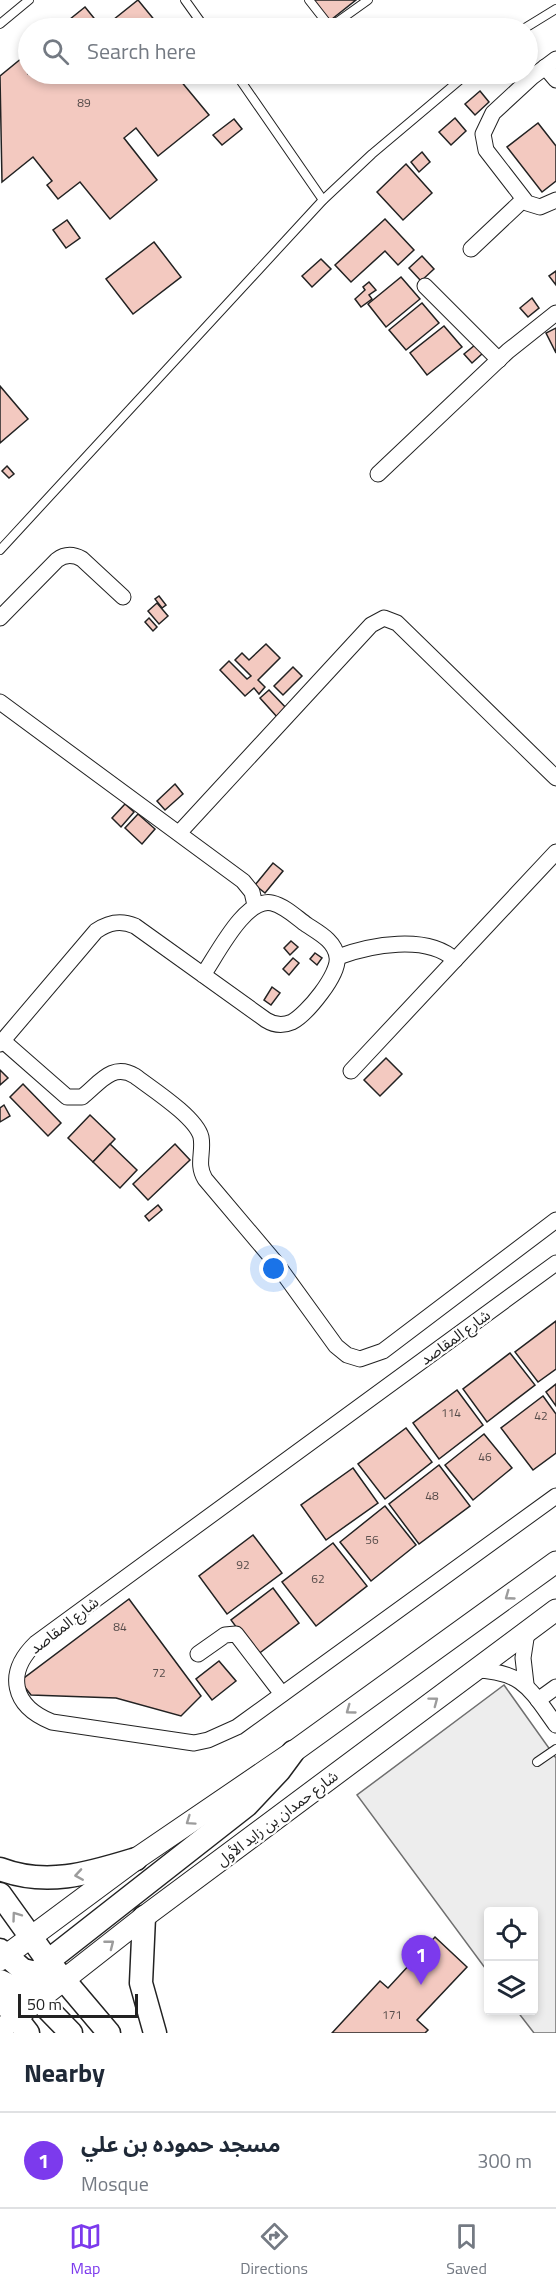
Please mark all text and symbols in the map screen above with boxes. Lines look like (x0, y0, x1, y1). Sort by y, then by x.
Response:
search box (18, 18, 538, 84)
text: Search here (87, 34, 196, 68)
icon: search (39, 35, 72, 68)
house number: 89 (77, 93, 91, 112)
your location (259, 1254, 288, 1283)
street label: شارع المقاصد (415, 1303, 496, 1371)
house number: 114 (441, 1403, 461, 1422)
house number: 42 (534, 1406, 548, 1425)
house number: 46 (478, 1447, 492, 1466)
house number: 48 (425, 1486, 439, 1505)
house number: 56 (365, 1530, 379, 1549)
house number: 92 (236, 1555, 250, 1574)
house number: 62 (311, 1569, 325, 1588)
one-way arrow (504, 1589, 515, 1600)
street label: شارع المقاصد (25, 1591, 104, 1660)
house number: 84 (113, 1617, 127, 1636)
house number: 72 (152, 1663, 166, 1682)
one-way arrow (427, 1697, 438, 1708)
one-way arrow (346, 1703, 357, 1714)
street label: شارع حمدان بن زايد الأول (211, 1764, 344, 1872)
one-way arrow (186, 1814, 197, 1825)
one-way arrow (75, 1868, 84, 1880)
map controls (484, 1907, 538, 2015)
button: locate (484, 1907, 538, 1961)
one-way arrow (12, 1912, 23, 1923)
pin: 1 (402, 1936, 440, 1985)
one-way arrow (103, 1940, 114, 1951)
button: layers (484, 1961, 538, 2015)
scale bar (18, 1991, 138, 2018)
text: 50 m (27, 1992, 62, 2016)
house number: 171 (382, 2005, 402, 2024)
text: Nearby (24, 2053, 105, 2092)
text: مسجد حموده بن علي (81, 2127, 281, 2161)
text: 1 (38, 2145, 49, 2176)
text: 300 m (477, 2145, 532, 2176)
text: Mosque (81, 2168, 149, 2199)
tab: Map (69, 2220, 102, 2280)
tab: Directions (240, 2220, 308, 2280)
tab: Saved (446, 2220, 487, 2280)

